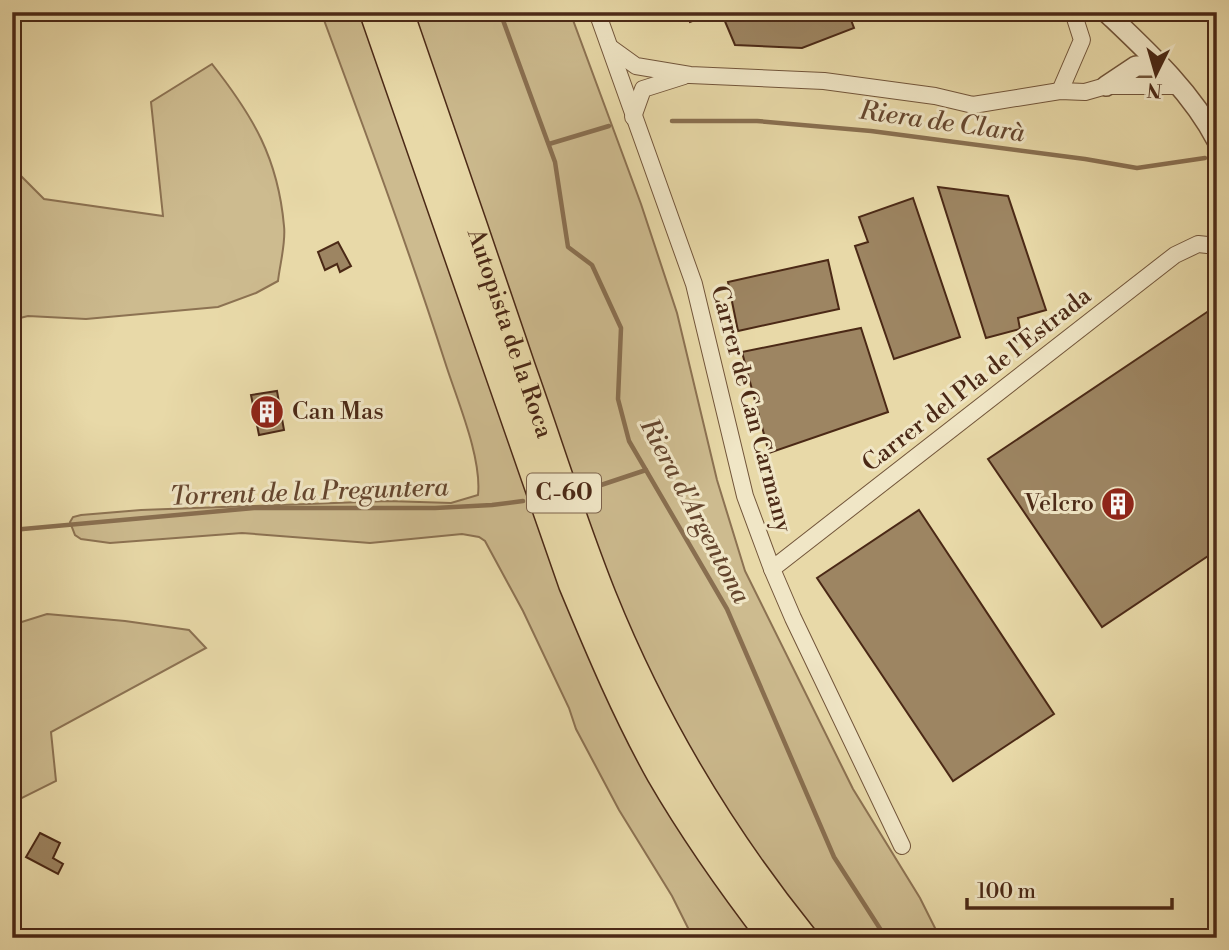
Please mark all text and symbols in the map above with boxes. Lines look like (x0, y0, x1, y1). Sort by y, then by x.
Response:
north arrow (1120, 38, 1190, 108)
text: N (1146, 77, 1163, 103)
water label: Riera de Clarà (856, 94, 1027, 149)
street label: Autopista de la Roca (460, 224, 559, 443)
street label: Carrer del Pla de l'Estrada (856, 281, 1098, 479)
street label: Carrer de Can Carmany (704, 282, 798, 536)
building icon: Can Mas (248, 393, 286, 431)
place label: Can Mas (292, 397, 384, 427)
water label: Riera d'Argentona (632, 412, 758, 610)
water label: Torrent de la Preguntera (169, 471, 449, 513)
road number: C-60 (527, 474, 601, 512)
building icon: Velcro (1099, 485, 1137, 523)
place label: Velcro (1023, 489, 1094, 519)
scale bar (967, 866, 1171, 910)
text: 100 m (977, 879, 1036, 905)

